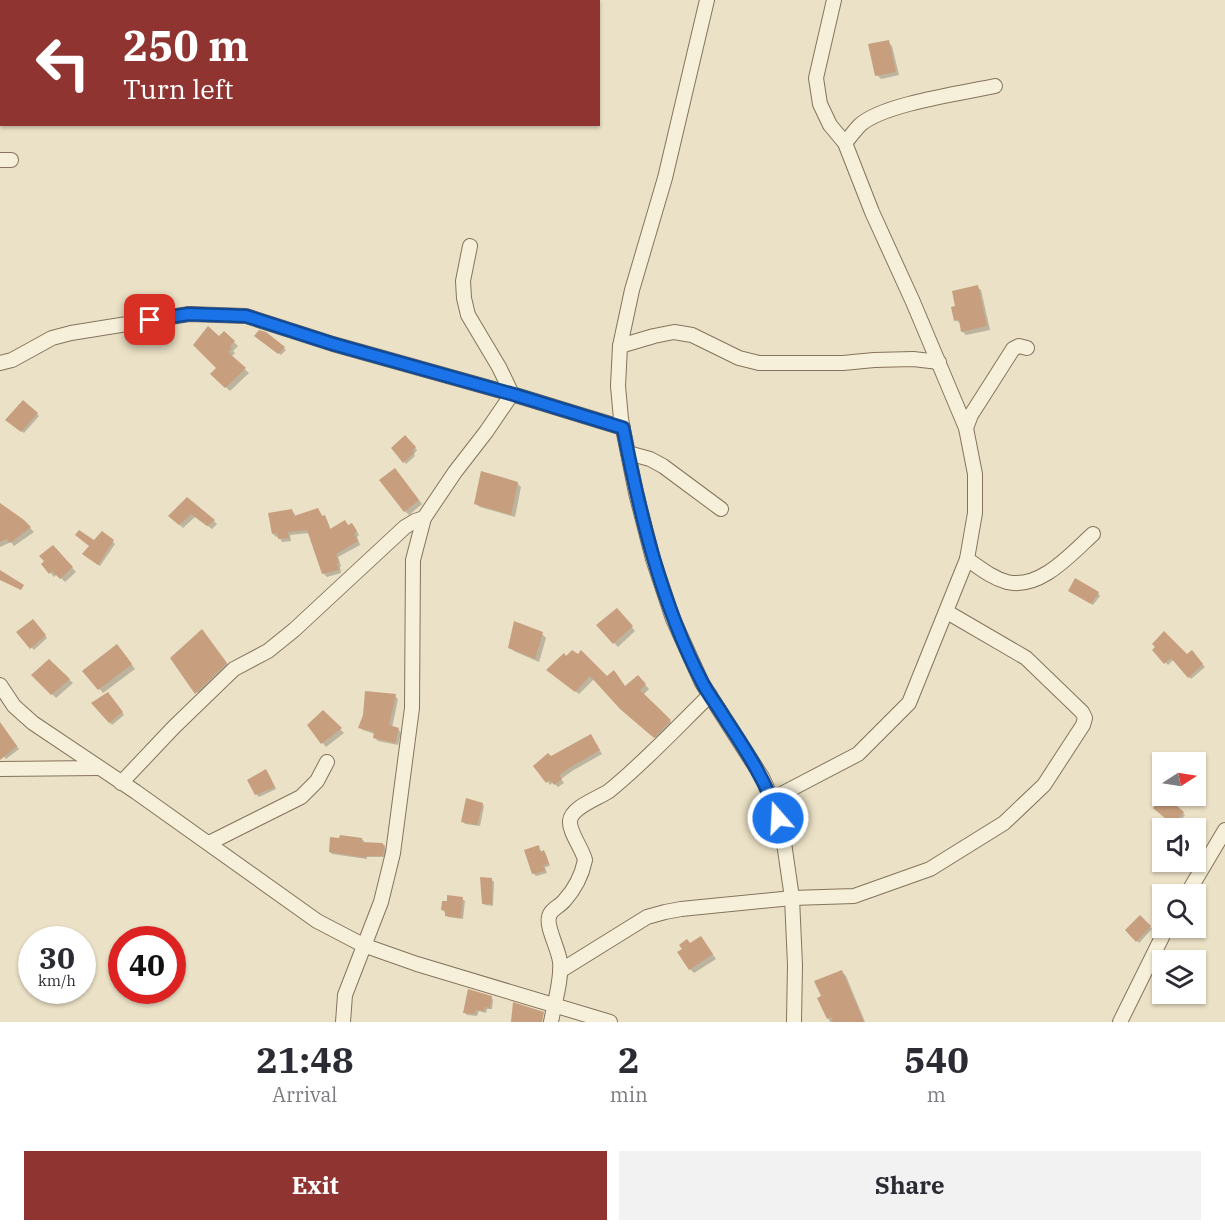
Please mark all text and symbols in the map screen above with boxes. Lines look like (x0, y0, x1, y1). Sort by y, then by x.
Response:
text: 250 m (123, 18, 249, 73)
icon: left (24, 24, 102, 102)
text: Turn left (123, 71, 234, 106)
pin (124, 294, 175, 345)
icon: arrive (133, 303, 166, 336)
north arrow (1152, 752, 1206, 806)
map controls (1152, 752, 1206, 1004)
position arrow (746, 786, 810, 850)
button: sound (1152, 818, 1206, 872)
button: search (1152, 884, 1206, 938)
speed limit sign: 40 (108, 926, 186, 1004)
text: 30 (39, 938, 75, 977)
button: layers (1152, 950, 1206, 1004)
text: km/h (38, 971, 76, 990)
text: 21:48 (256, 1036, 353, 1083)
text: 2 (618, 1036, 640, 1083)
text: 540 (904, 1036, 969, 1083)
text: Arrival (272, 1081, 337, 1108)
text: min (610, 1081, 648, 1108)
text: m (927, 1081, 946, 1108)
button: Exit (24, 1151, 607, 1220)
button: Share (619, 1151, 1201, 1220)

